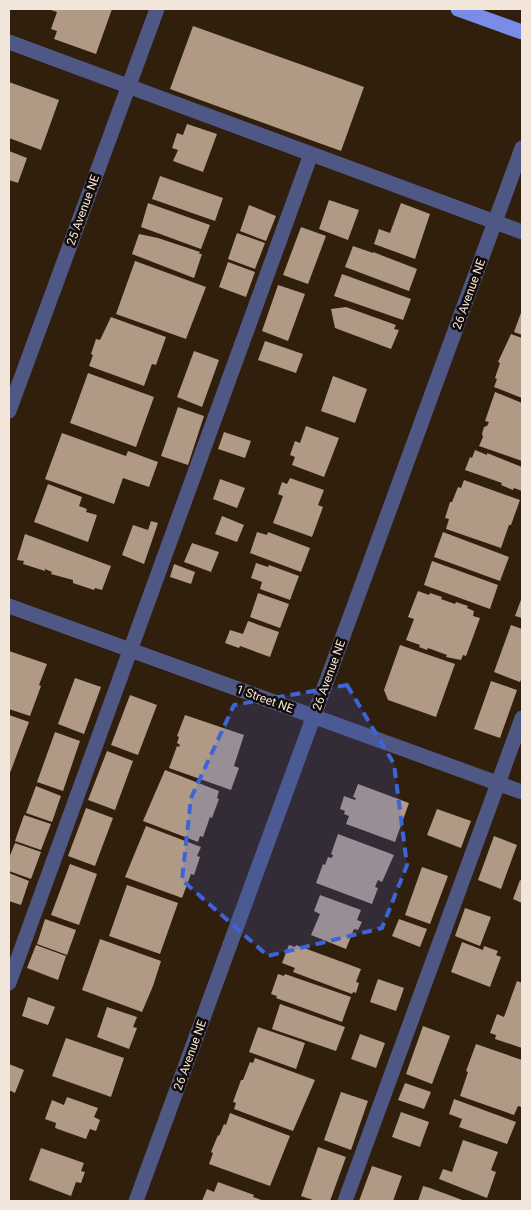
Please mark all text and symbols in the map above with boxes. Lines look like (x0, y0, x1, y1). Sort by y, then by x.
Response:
street label: 25 Avenue NE (64, 173, 102, 247)
street label: 26 Avenue NE (450, 257, 488, 331)
street label: 26 Avenue NE (310, 638, 348, 712)
street label: 1 Street NE (235, 682, 296, 716)
street label: 26 Avenue NE (171, 1018, 209, 1092)

